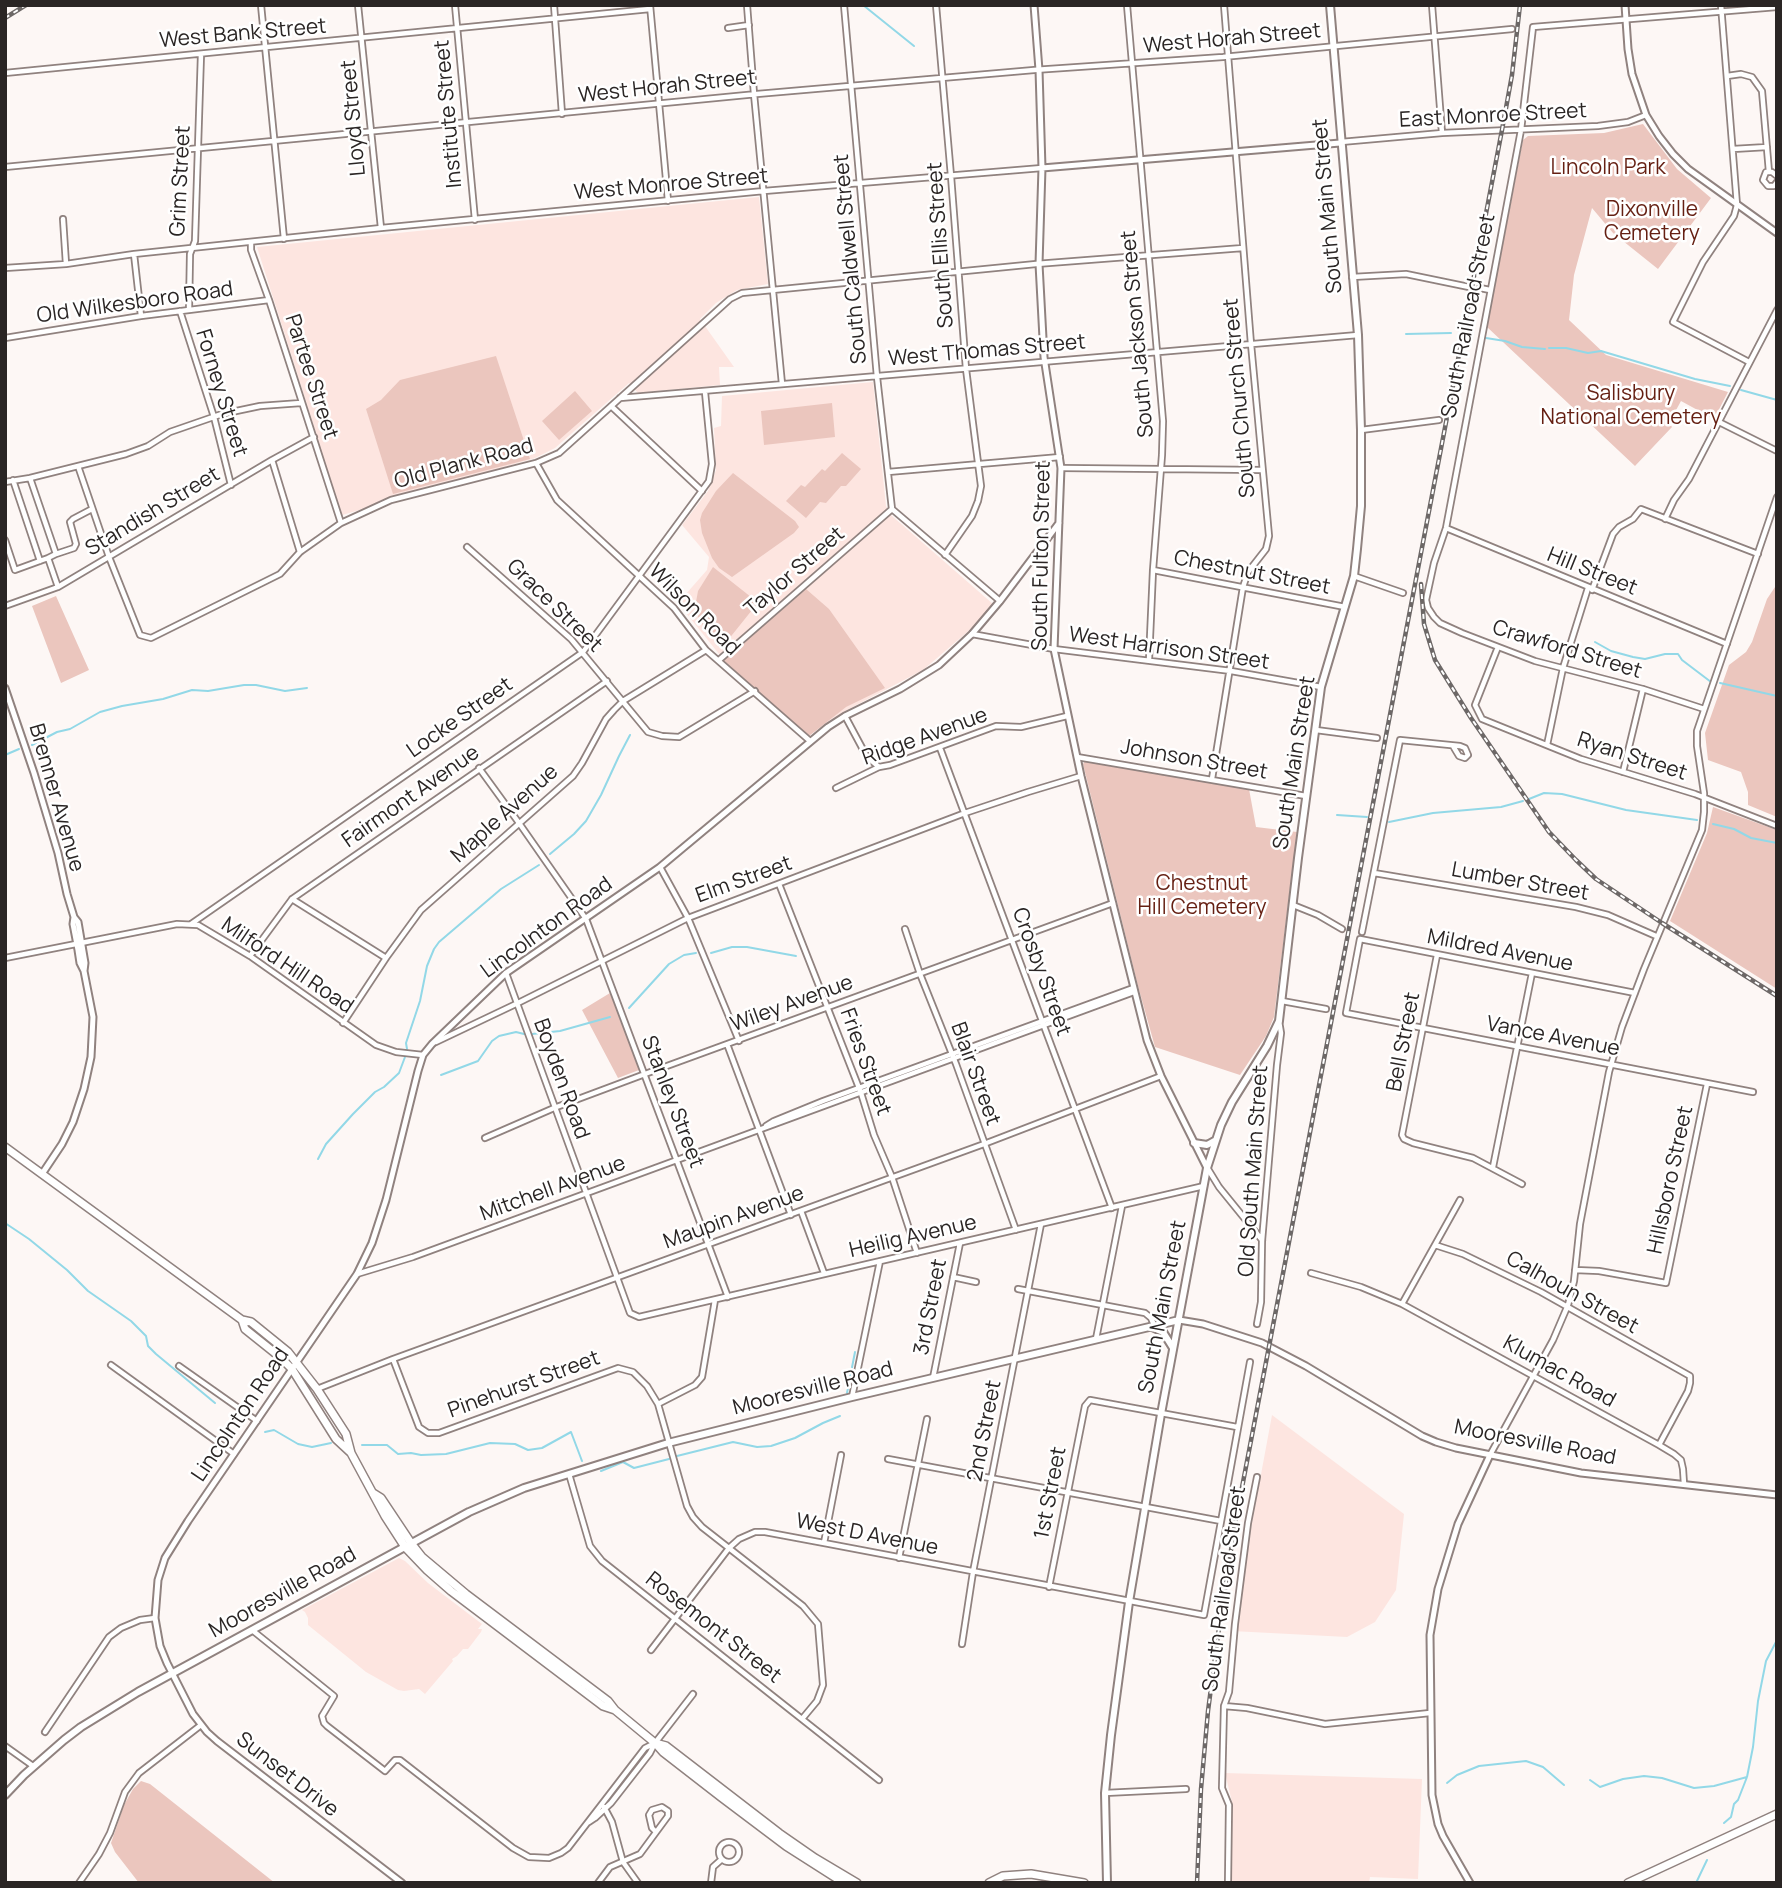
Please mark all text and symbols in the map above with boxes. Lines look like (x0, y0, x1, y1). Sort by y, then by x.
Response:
street label: West Bank Street (158, 14, 328, 54)
street label: West Horah Street (1142, 19, 1322, 59)
street label: Institute Street (430, 39, 468, 189)
street label: Lloyd Street (336, 59, 372, 177)
street label: West Horah Street (577, 65, 757, 109)
street label: East Monroe Street (1399, 99, 1587, 133)
street label: South Main Street (1308, 117, 1348, 295)
street label: Grim Street (166, 125, 196, 237)
street label: South Caldwell Street (829, 153, 873, 365)
park label: Lincoln Park (1550, 155, 1666, 181)
street label: South Ellis Street (923, 161, 959, 329)
street label: West Monroe Street (573, 164, 769, 206)
park label: Dixonville Cemetery (1604, 197, 1700, 247)
street label: South Railroad Street (1437, 212, 1501, 420)
street label: South Jackson Street (1116, 229, 1160, 439)
street label: Old Wilkesboro Road (35, 277, 235, 329)
street label: South Church Street (1219, 297, 1261, 499)
street label: Partee Street (279, 311, 343, 443)
street label: Forney Street (190, 326, 252, 460)
street label: West Thomas Street (887, 330, 1087, 372)
park label: Salisbury National Cemetery (1541, 381, 1721, 431)
street label: Old Plank Road (392, 433, 536, 495)
street label: South Fulton Street (1028, 461, 1056, 651)
street label: Standish Street (81, 462, 225, 562)
street label: Taylor Street (740, 522, 850, 622)
street label: Hill Street (1543, 543, 1641, 601)
street label: Chestnut Street (1172, 546, 1332, 600)
street label: Grace Street (501, 554, 607, 658)
street label: Wilson Road (643, 559, 745, 661)
street label: Crawford Street (1489, 615, 1645, 685)
street label: West Harrison Street (1067, 622, 1271, 676)
street label: Locke Street (402, 672, 518, 764)
street label: South Main Street (1269, 674, 1321, 852)
street label: Ridge Avenue (859, 703, 991, 771)
street label: Brenner Avenue (23, 721, 89, 875)
street label: Ryan Street (1574, 727, 1690, 787)
street label: Johnson Street (1118, 735, 1270, 785)
street label: Fairmont Avenue (338, 740, 484, 854)
street label: Maple Avenue (446, 759, 564, 869)
street label: Elm Street (692, 851, 796, 909)
street label: Lumber Street (1449, 858, 1591, 906)
park label: Chestnut Hill Cemetery (1137, 871, 1267, 921)
street label: Lincolnton Road (476, 872, 618, 984)
street label: Crosby Street (1006, 904, 1076, 1040)
street label: Milford Hill Road (216, 913, 358, 1019)
street label: Mildred Avenue (1425, 925, 1575, 977)
street label: Wiley Avenue (727, 970, 857, 1038)
street label: Bell Street (1382, 990, 1426, 1094)
street label: Fries Street (834, 1005, 896, 1119)
street label: Vance Avenue (1484, 1012, 1622, 1062)
street label: Boyden Road (528, 1015, 594, 1143)
street label: Blair Street (945, 1019, 1005, 1129)
street label: Stanley Street (635, 1032, 709, 1172)
street label: Old South Main Street (1234, 1064, 1274, 1278)
street label: Hillsboro Street (1643, 1104, 1699, 1256)
street label: Mitchell Avenue (477, 1151, 629, 1227)
street label: Maupin Avenue (660, 1181, 808, 1255)
street label: Heilig Avenue (847, 1210, 979, 1264)
street label: South Main Street (1134, 1218, 1192, 1396)
street label: Calhoun Street (1501, 1246, 1643, 1340)
street label: 3rd Street (909, 1257, 953, 1357)
street label: Klumac Road (1498, 1331, 1620, 1413)
street label: Lincolnton Road (187, 1343, 295, 1487)
street label: Pinehurst Street (445, 1346, 603, 1424)
street label: Mooresville Road (730, 1357, 896, 1421)
street label: 2nd Street (963, 1378, 1007, 1484)
street label: Mooresville Road (1452, 1415, 1618, 1471)
street label: 1st Street (1030, 1445, 1072, 1541)
street label: South Railroad Street (1198, 1485, 1252, 1693)
street label: West D Avenue (794, 1509, 940, 1561)
street label: Mooresville Road (205, 1542, 361, 1644)
street label: Rosemont Street (640, 1567, 786, 1689)
street label: Sunset Drive (231, 1727, 343, 1823)

